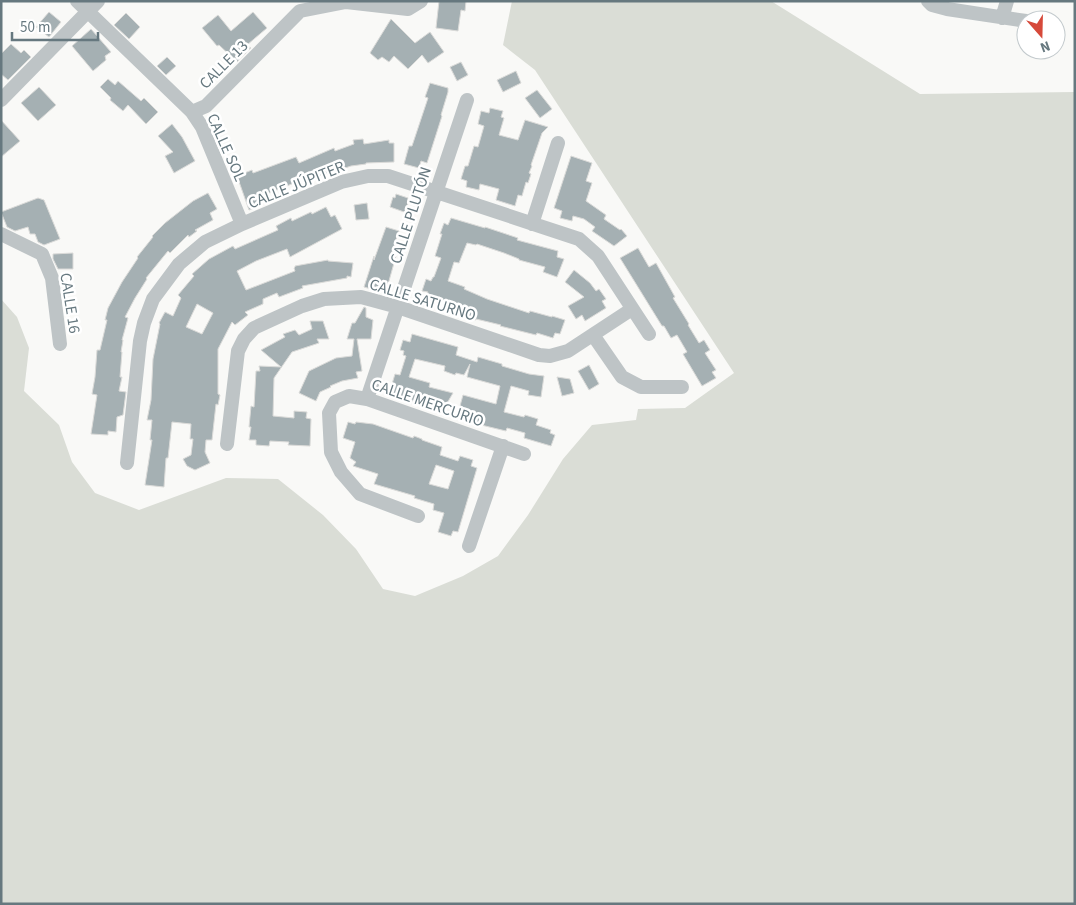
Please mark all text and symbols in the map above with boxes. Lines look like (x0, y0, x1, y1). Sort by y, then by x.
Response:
scale bar (12, 10, 99, 42)
north arrow (1016, 10, 1066, 60)
text: 50 m (20, 17, 50, 38)
street label: CALLE 13 (194, 35, 253, 94)
text: N (1037, 35, 1053, 57)
street label: CALLE SOL (201, 110, 251, 185)
street label: CALLE JÚPITER (245, 156, 348, 214)
street label: CALLE PLUTÓN (385, 164, 437, 267)
street label: CALLE 16 (54, 271, 86, 335)
street label: CALLE SATURNO (367, 273, 479, 327)
street label: CALLE MERCURIO (369, 373, 487, 432)

